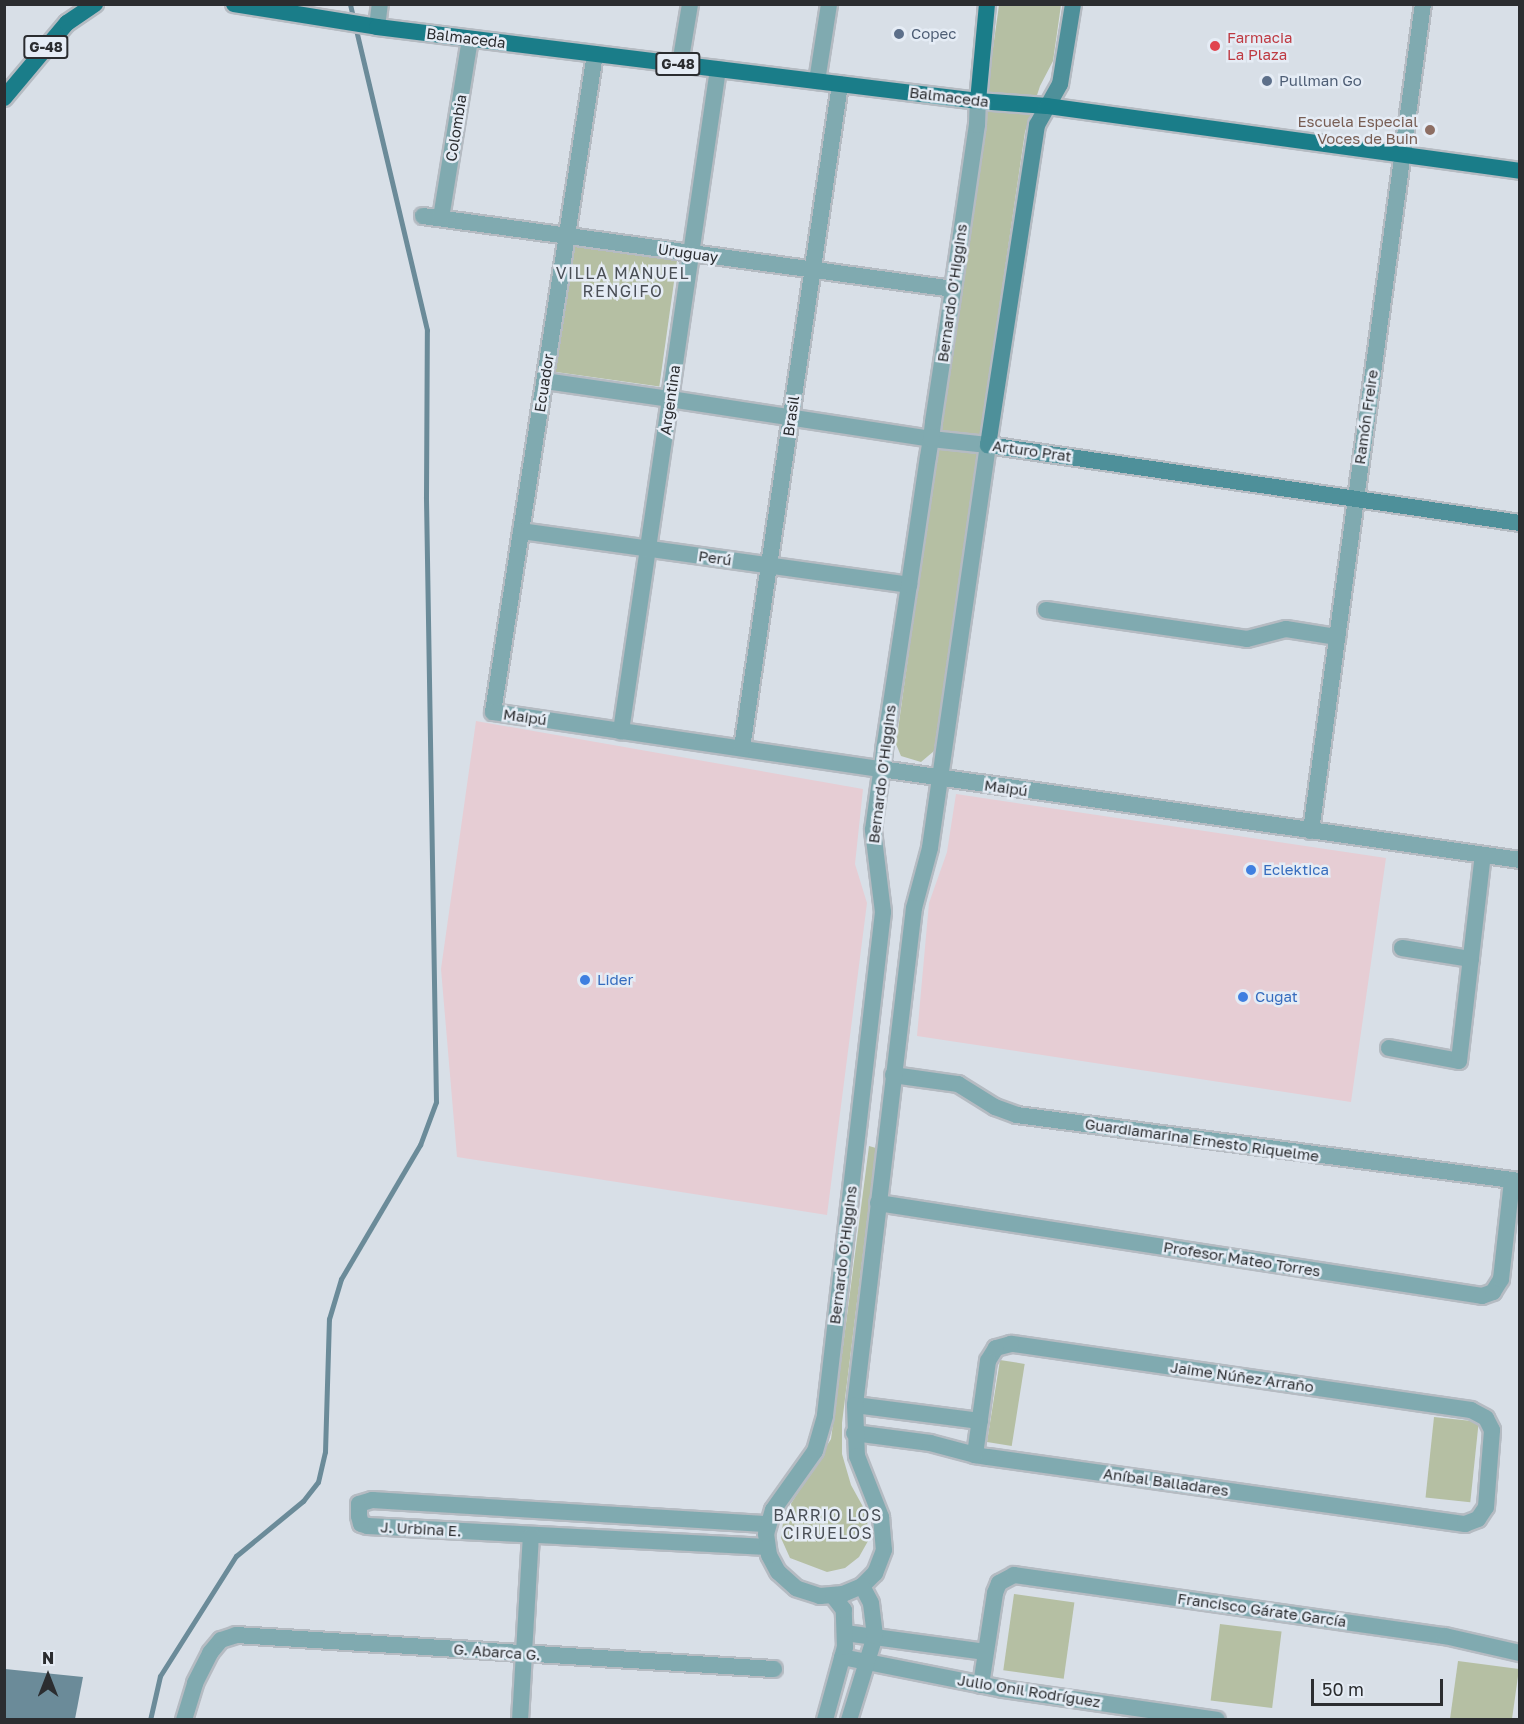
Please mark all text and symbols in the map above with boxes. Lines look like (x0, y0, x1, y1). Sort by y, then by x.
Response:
street label: Balmaceda (425, 24, 507, 52)
place label: Copec (911, 25, 956, 43)
marker: Copec (892, 27, 906, 41)
place label: Farmacia La Plaza (1227, 28, 1292, 63)
road number: G-48 (22, 36, 70, 58)
marker: Farmacia La Plaza (1208, 39, 1222, 53)
road number: G-48 (654, 53, 702, 75)
place label: Pullman Go (1279, 72, 1362, 90)
marker: Pullman Go (1260, 74, 1274, 88)
street label: Balmaceda (908, 83, 990, 111)
street label: Colombia (442, 93, 470, 163)
place label: Escuela Especial Voces de Buin (1297, 112, 1418, 147)
marker: Escuela Especial Voces de Buin (1423, 123, 1437, 137)
street label: Bernardo O'Higgins (933, 223, 971, 363)
street label: Uruguay (657, 240, 719, 266)
district label: VILLA MANUEL RENGIFO (556, 263, 690, 301)
street label: Ecuador (531, 353, 557, 413)
street label: Argentina (656, 364, 684, 436)
street label: Ramón Freire (1350, 368, 1382, 466)
street label: Brasil (779, 394, 803, 438)
street label: Arturo Prat (991, 437, 1073, 465)
street label: Perú (697, 547, 733, 569)
street label: Bernardo O'Higgins (865, 704, 899, 844)
street label: Maipú (502, 705, 548, 729)
street label: Maipú (983, 776, 1029, 800)
place label: Eclektica (1263, 861, 1329, 879)
marker: Eclektica (1244, 863, 1258, 877)
place label: Lider (597, 971, 633, 989)
marker: Lider (578, 973, 592, 987)
place label: Cugat (1255, 988, 1298, 1006)
marker: Cugat (1236, 990, 1250, 1004)
street label: Guardiamarina Ernesto Riquelme (1084, 1115, 1320, 1165)
street label: Bernardo O'Higgins (826, 1185, 860, 1325)
street label: Profesor Mateo Torres (1162, 1238, 1322, 1280)
street label: Jaime Núñez Arraño (1169, 1358, 1315, 1396)
street label: Aníbal Balladares (1102, 1464, 1230, 1500)
district label: BARRIO LOS CIRUELOS (773, 1505, 883, 1543)
street label: J. Urbina E. (380, 1518, 462, 1540)
street label: Francisco Gárate García (1176, 1589, 1348, 1631)
street label: G. Abarca G. (453, 1640, 541, 1664)
north arrow (18, 1646, 78, 1706)
text: N (42, 1648, 54, 1668)
scale bar (1314, 1667, 1446, 1705)
street label: Julio Onil Rodríguez (956, 1671, 1102, 1711)
text: 50 m (1322, 1678, 1364, 1700)

